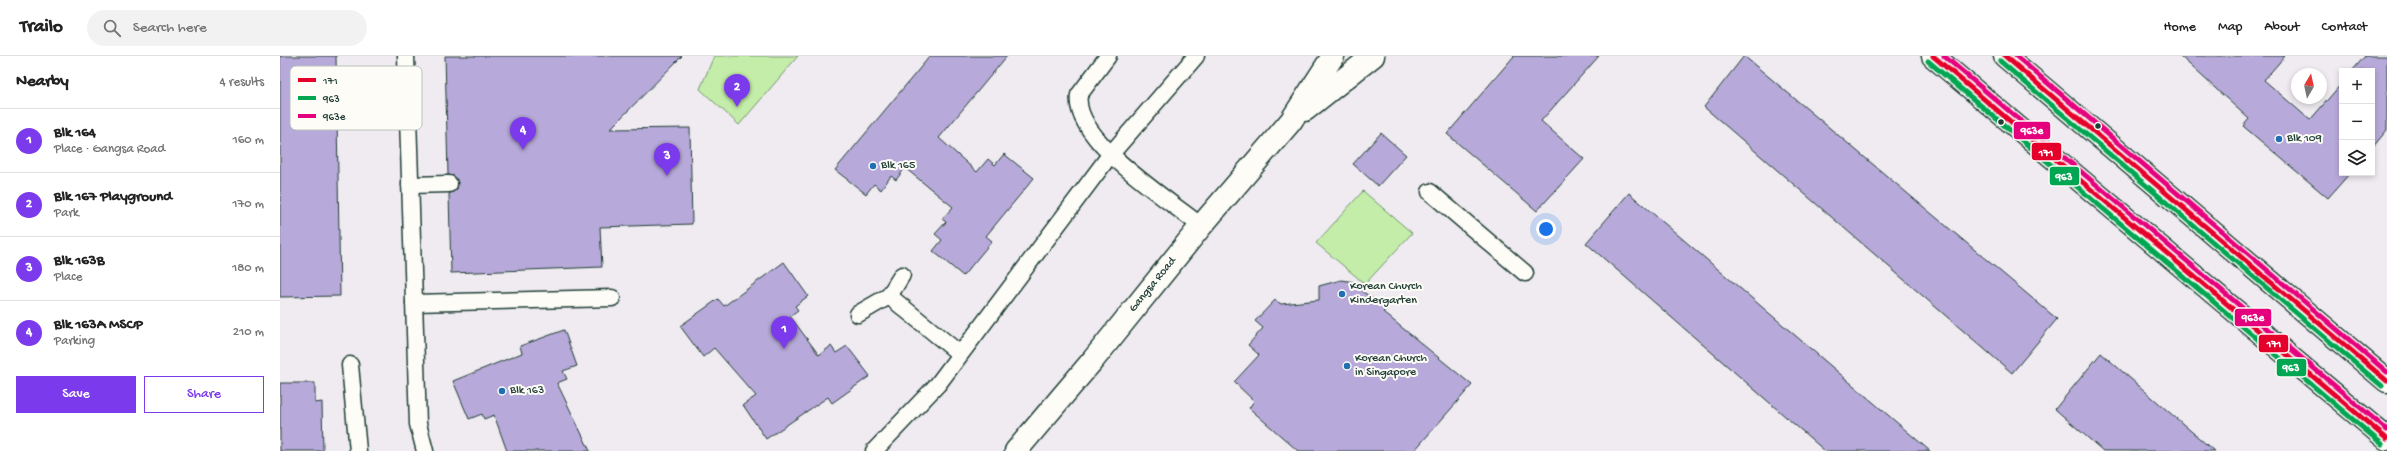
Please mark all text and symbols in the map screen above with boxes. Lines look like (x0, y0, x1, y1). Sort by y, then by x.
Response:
search box (87, 10, 367, 46)
text: Trailo (20, 16, 63, 39)
icon: search (101, 17, 123, 39)
text: Search here (133, 19, 207, 37)
text: Home (2164, 19, 2196, 36)
text: Map (2218, 19, 2242, 36)
text: About (2264, 19, 2300, 36)
text: Contact (2322, 19, 2367, 36)
legend (290, 66, 422, 130)
north arrow (2291, 68, 2327, 104)
map controls (2339, 68, 2375, 176)
button: + (2339, 68, 2375, 104)
text: Nearby (16, 72, 69, 92)
pin: 2 (724, 74, 750, 107)
text: 4 results (220, 75, 264, 90)
text: 171 (322, 76, 338, 88)
text: 963 (322, 94, 340, 106)
button: − (2339, 104, 2375, 140)
text: 963e (322, 112, 346, 124)
pin: 4 (510, 117, 536, 150)
unlabelled marker (1996, 117, 2006, 127)
line badge: 963e (2013, 121, 2051, 140)
unlabelled marker (2093, 121, 2103, 131)
text: Blk 164 (54, 124, 96, 142)
text: 963e (2020, 126, 2045, 138)
place label: Blk 109 (2286, 132, 2322, 146)
text: 1 (26, 133, 32, 148)
text: 160 m (232, 133, 264, 148)
marker: Blk 109 (2274, 134, 2284, 144)
button: layers (2339, 140, 2375, 176)
text: Place · Gangsa Road (54, 142, 165, 157)
line badge: 171 (2031, 142, 2062, 161)
pin: 3 (654, 143, 680, 176)
text: 171 (2038, 148, 2053, 160)
place label: Blk 165 (880, 159, 915, 173)
marker: Blk 165 (868, 161, 878, 171)
line badge: 963 (2049, 166, 2080, 186)
text: 963 (2055, 172, 2073, 184)
text: Blk 167 Playground (54, 188, 172, 206)
text: 2 (26, 197, 32, 212)
text: 170 m (232, 197, 264, 212)
text: Park (54, 206, 79, 221)
your location (1536, 219, 1556, 239)
text: Blk 163B (54, 252, 104, 270)
street label: Gangsa Road (1127, 254, 1180, 315)
text: 3 (26, 261, 32, 276)
text: 180 m (232, 261, 264, 276)
text: Place (54, 270, 82, 285)
place label: Korean Church Kindergarten (1350, 280, 1422, 308)
marker: Korean Church Kindergarten (1337, 289, 1347, 299)
line badge: 963e (2234, 308, 2272, 327)
text: 963e (2241, 313, 2266, 325)
text: Blk 163A MSCP (54, 316, 143, 334)
pin: 1 (771, 316, 797, 349)
text: 4 (26, 325, 32, 340)
text: 210 m (233, 325, 264, 340)
text: Parking (54, 334, 95, 349)
line badge: 171 (2258, 334, 2289, 353)
text: 171 (2266, 339, 2281, 351)
place label: Korean Church in Singapore (1355, 352, 1427, 380)
line badge: 963 (2276, 358, 2307, 377)
marker: Korean Church in Singapore (1342, 361, 1352, 371)
text: 963 (2282, 363, 2300, 375)
button: Save (16, 376, 136, 413)
button: Share (144, 376, 264, 413)
place label: Blk 163 (509, 384, 544, 398)
marker: Blk 163 (497, 386, 507, 396)

